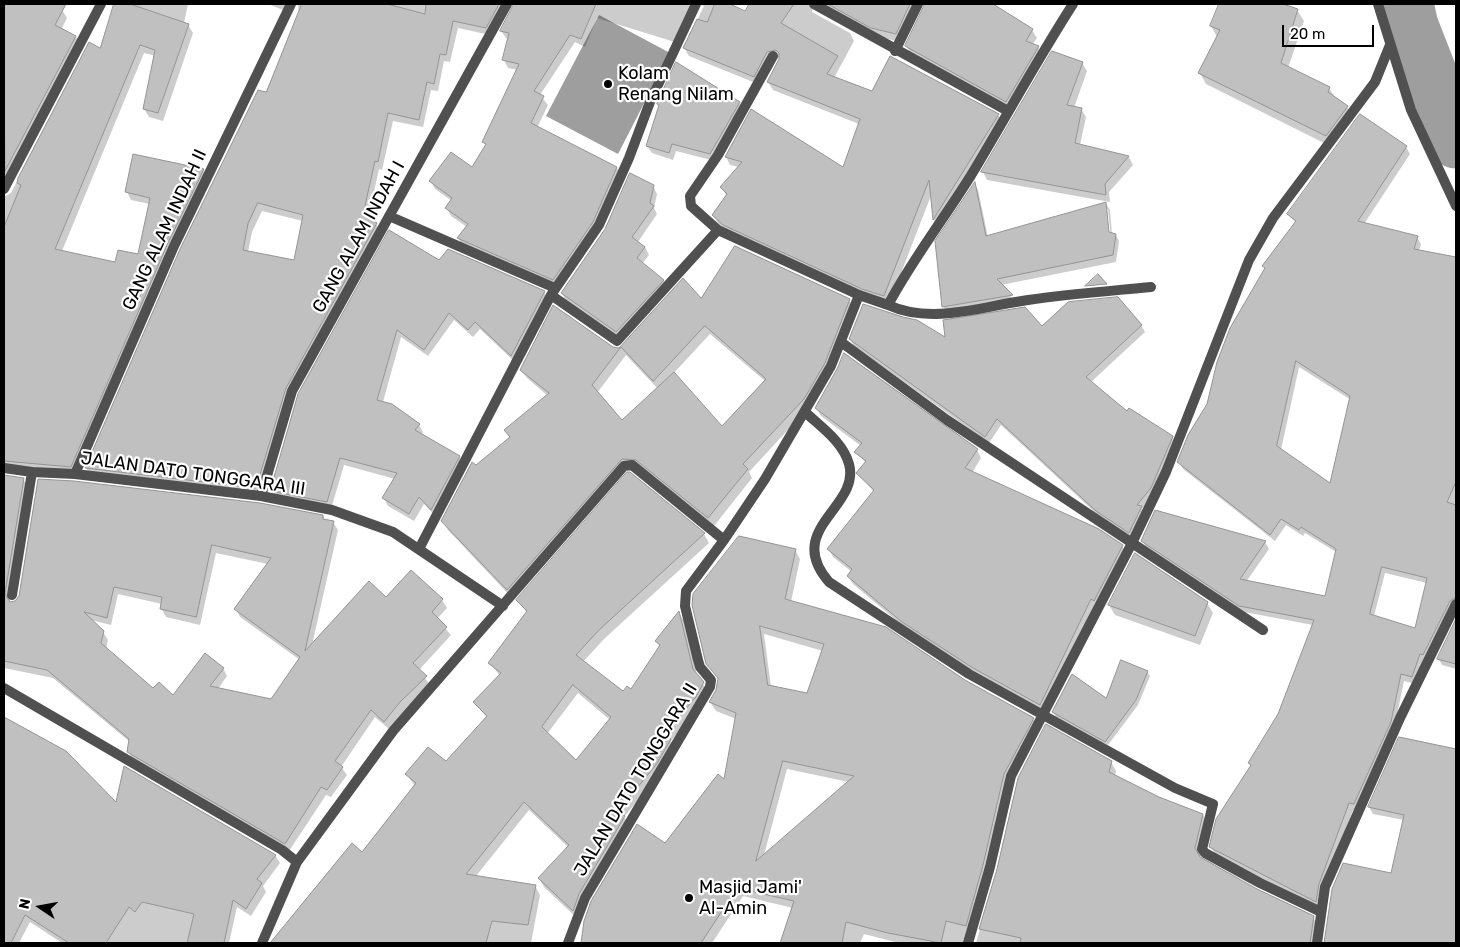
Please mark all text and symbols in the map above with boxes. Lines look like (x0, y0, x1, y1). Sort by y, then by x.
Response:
scale bar (1285, 15, 1378, 47)
text: 20 m (1290, 25, 1325, 43)
place label: Kolam Renang Nilam (618, 63, 734, 106)
marker: Kolam Renang Nilam (602, 78, 614, 90)
street label: GANG ALAM INDAH II (118, 146, 212, 314)
street label: GANG ALAM INDAH I (308, 157, 410, 317)
street label: JALAN DATO TONGGARA III (80, 448, 306, 500)
street label: JALAN DATO TONGGARA II (570, 680, 702, 880)
place label: Masjid Jami' Al-Amin (699, 877, 802, 920)
north arrow (15, 882, 65, 932)
marker: Masjid Jami' Al-Amin (683, 892, 695, 904)
text: N (15, 897, 34, 910)

